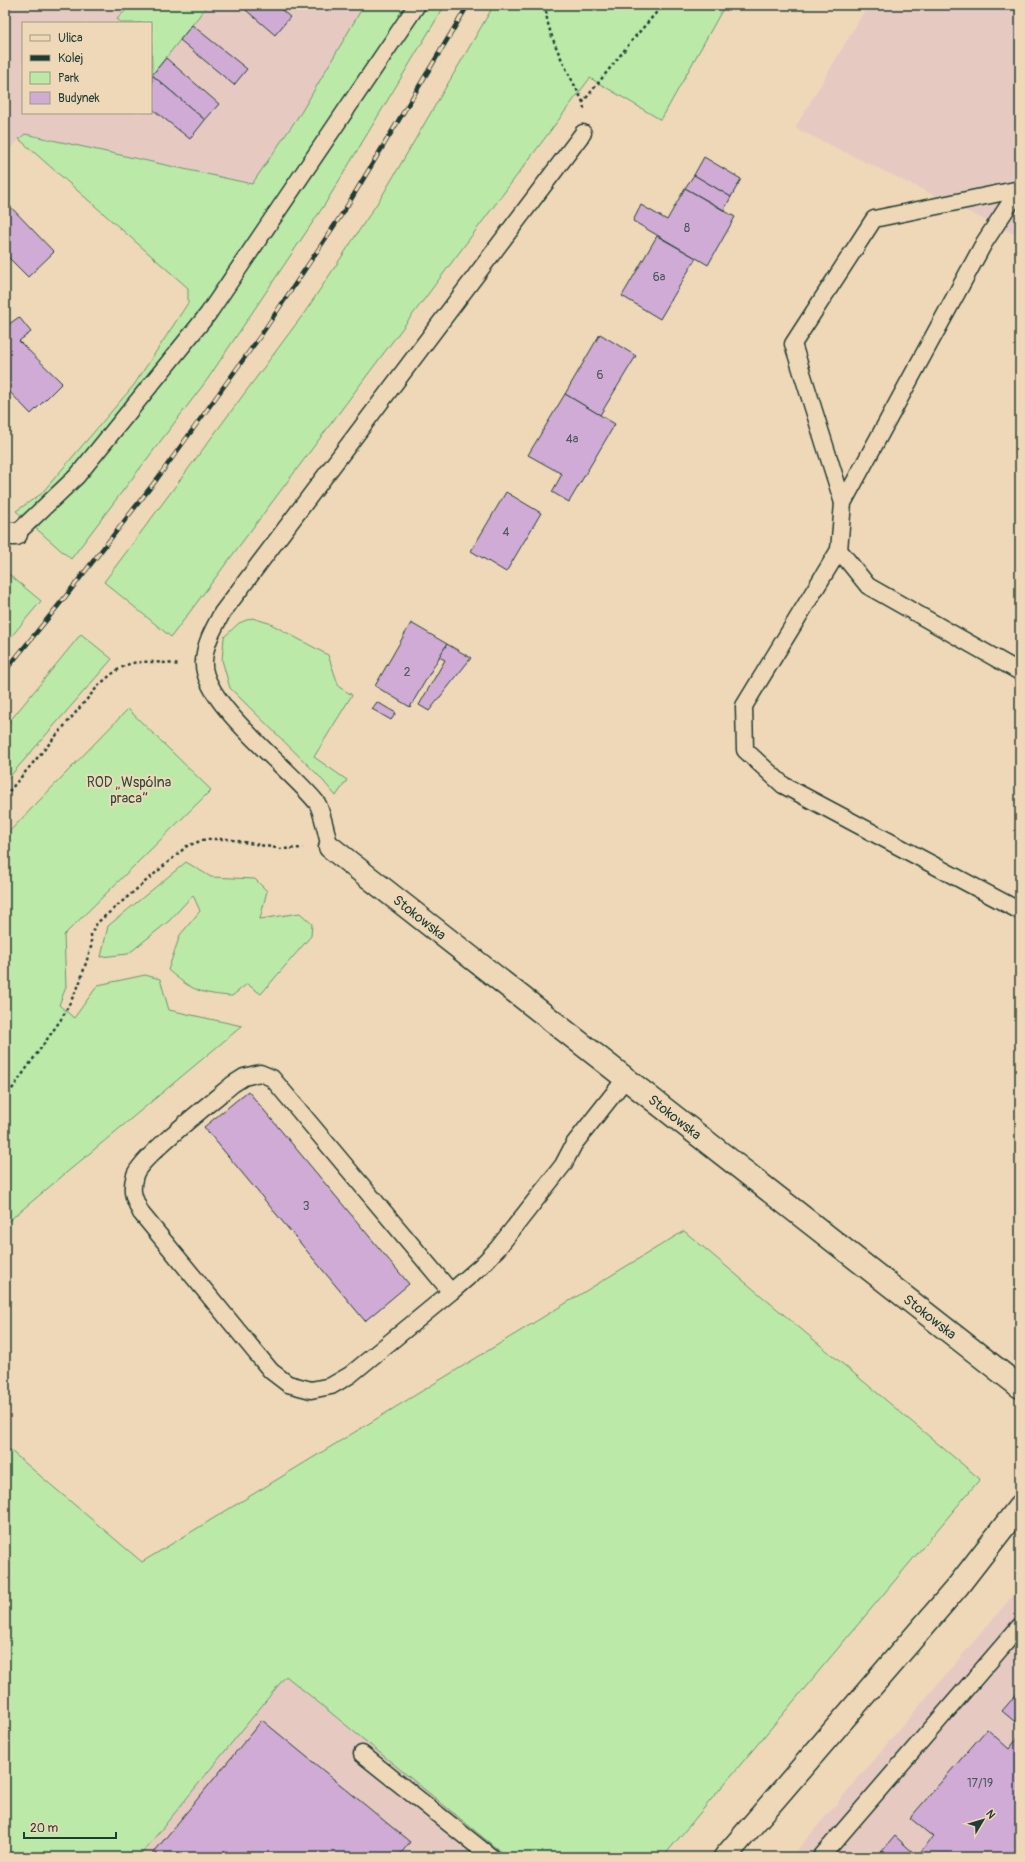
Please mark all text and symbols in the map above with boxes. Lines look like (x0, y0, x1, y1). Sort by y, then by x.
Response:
legend (22, 22, 152, 114)
text: Ulica (58, 31, 83, 46)
text: Kolej (58, 51, 83, 66)
text: Park (58, 71, 79, 86)
text: Budynek (58, 91, 100, 106)
house number: 8 (684, 221, 690, 236)
house number: 6a (653, 270, 666, 285)
house number: 6 (597, 368, 604, 383)
house number: 4a (566, 432, 579, 447)
house number: 4 (503, 525, 510, 540)
house number: 2 (404, 665, 411, 680)
park label: ROD „Wspólna praca” (87, 774, 171, 807)
street label: Stokowska (390, 891, 450, 943)
street label: Stokowska (645, 1091, 705, 1143)
house number: 3 (303, 1199, 310, 1214)
street label: Stokowska (900, 1291, 960, 1343)
house number: 17/19 (967, 1776, 993, 1791)
north arrow (963, 1800, 1003, 1840)
text: N (983, 1807, 998, 1822)
scale bar (24, 1814, 116, 1840)
text: 20 m (30, 1821, 59, 1836)

